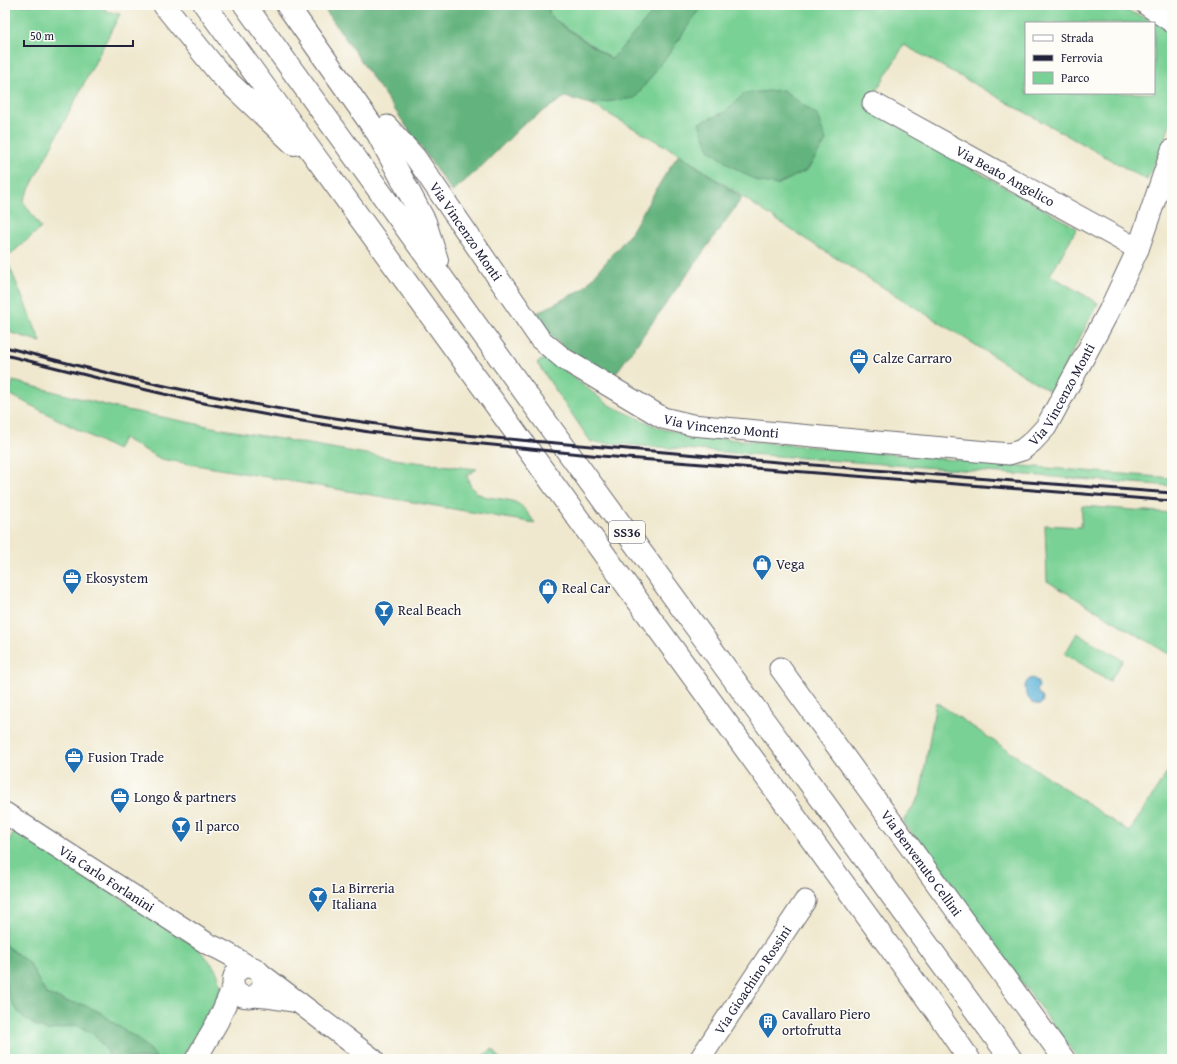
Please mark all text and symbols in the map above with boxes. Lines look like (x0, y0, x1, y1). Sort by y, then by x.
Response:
scale bar (24, 22, 133, 48)
legend (1025, 22, 1155, 94)
text: 50 m (30, 27, 54, 44)
text: Strada (1061, 29, 1094, 46)
text: Ferrovia (1061, 49, 1103, 66)
text: Parco (1061, 69, 1089, 86)
street label: Via Beato Angelico (952, 140, 1058, 211)
street label: Via Vincenzo Monti (425, 178, 507, 285)
street label: Via Vincenzo Monti (1024, 340, 1100, 450)
office icon: Calze Carraro (848, 347, 870, 375)
place label: Calze Carraro (873, 348, 952, 368)
street label: Via Vincenzo Monti (661, 408, 780, 443)
road number: SS36 (609, 521, 645, 543)
shop icon: Vega (751, 553, 773, 581)
place label: Vega (776, 554, 805, 574)
office icon: Ekosystem (61, 567, 83, 595)
place label: Ekosystem (86, 568, 149, 588)
shop icon: Real Car (537, 577, 559, 605)
place label: Real Car (562, 578, 610, 598)
bar icon: Real Beach (373, 599, 395, 627)
place label: Real Beach (398, 600, 461, 620)
office icon: Fusion Trade (63, 746, 85, 774)
place label: Fusion Trade (88, 747, 165, 767)
office icon: Longo & partners (109, 786, 131, 814)
place label: Longo & partners (134, 787, 236, 807)
street label: Via Benvenuto Cellini (876, 806, 967, 920)
bar icon: Il parco (170, 815, 192, 843)
place label: Il parco (195, 816, 239, 836)
street label: Via Carlo Forlanini (55, 840, 159, 917)
place label: La Birreria Italiana (332, 878, 395, 914)
bar icon: La Birreria Italiana (307, 885, 329, 913)
street label: Via Gioachino Rossini (709, 921, 796, 1038)
place label: Cavallaro Piero ortofrutta (782, 1004, 870, 1040)
building icon: Cavallaro Piero ortofrutta (757, 1011, 779, 1039)

